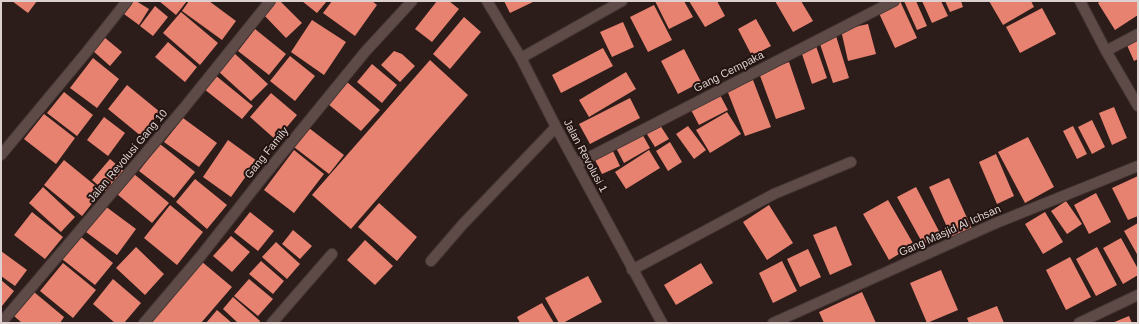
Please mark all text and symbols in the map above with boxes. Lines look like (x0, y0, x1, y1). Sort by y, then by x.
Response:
street label: Gang Cempaka (692, 49, 766, 95)
street label: Jalan Revolusi Gang 10 (85, 107, 171, 205)
street label: Jalan Revolusi 1 (560, 117, 610, 195)
street label: Gang Family (242, 125, 292, 181)
street label: Gang Masjid Al Ichsan (897, 203, 1003, 259)

